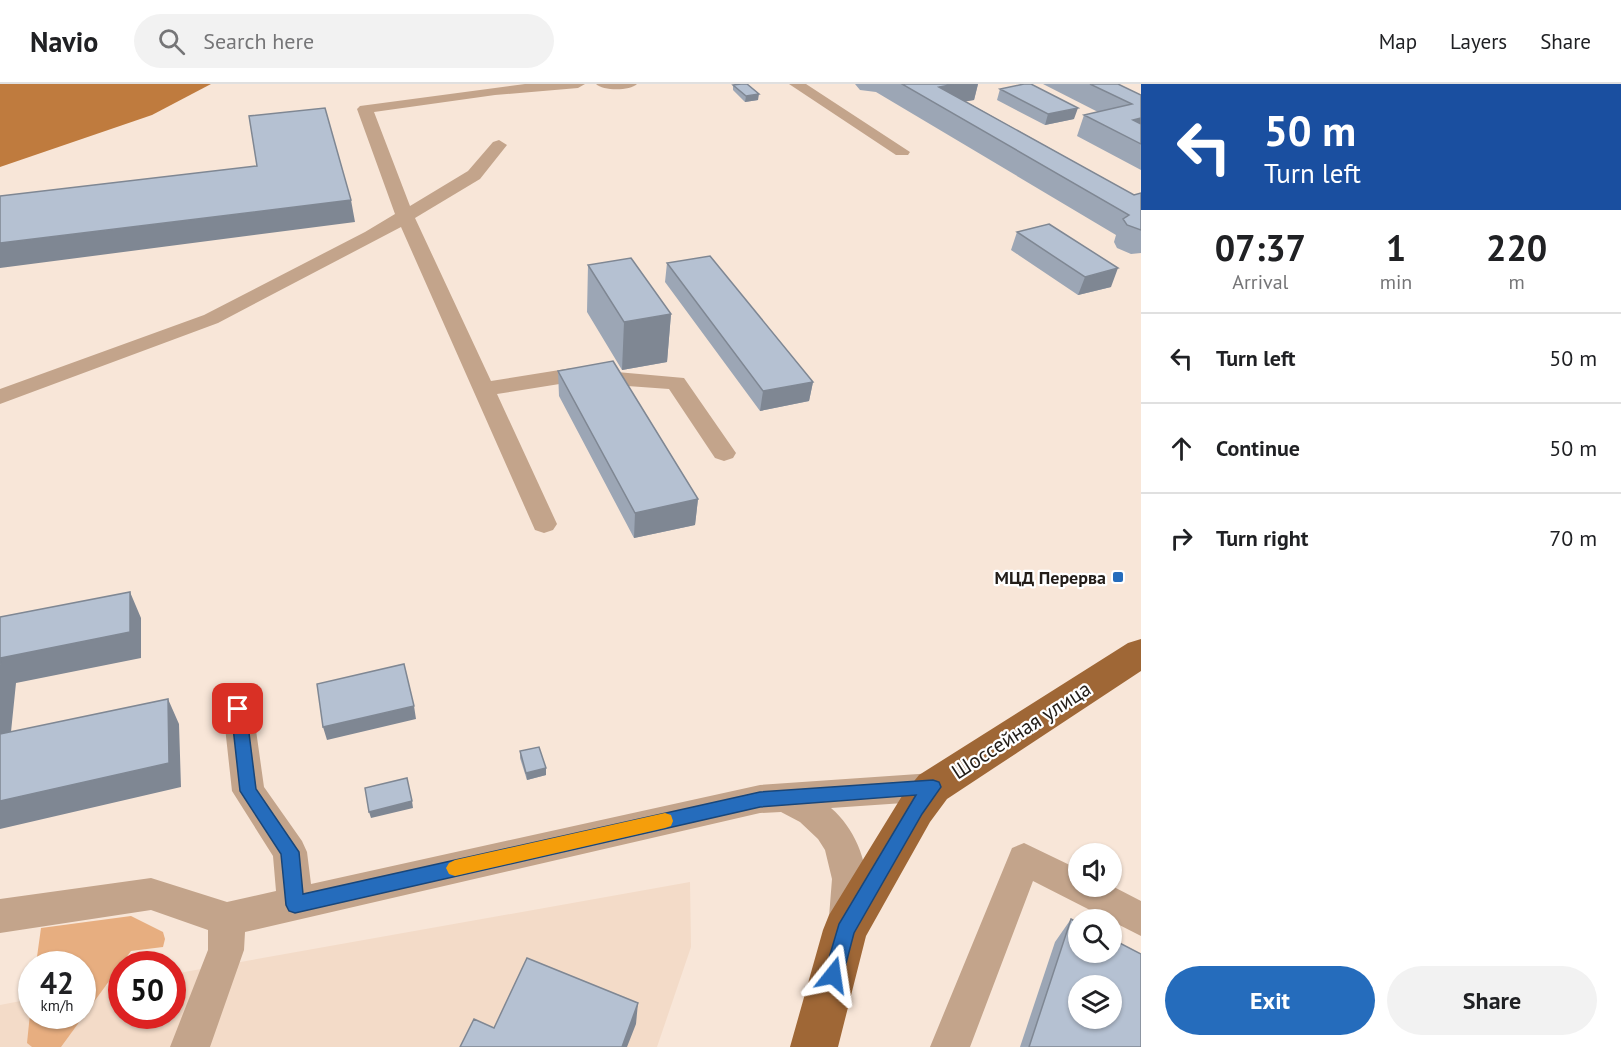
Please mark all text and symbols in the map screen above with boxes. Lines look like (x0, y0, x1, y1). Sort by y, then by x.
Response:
search box (134, 14, 554, 68)
text: Navio (30, 23, 98, 60)
icon: search (155, 25, 188, 58)
text: Search here (203, 27, 314, 55)
text: Map (1379, 28, 1417, 55)
text: Layers (1450, 28, 1507, 55)
text: Share (1540, 28, 1591, 55)
text: 50 m (1264, 103, 1356, 158)
icon: left (1165, 108, 1243, 186)
text: Turn left (1264, 156, 1361, 190)
text: 07:37 (1215, 224, 1306, 271)
text: 1 (1386, 224, 1406, 271)
text: 220 (1486, 224, 1547, 271)
text: Arrival (1232, 269, 1288, 295)
text: min (1380, 269, 1412, 295)
text: m (1509, 269, 1525, 295)
icon: left (1165, 342, 1198, 375)
text: Turn left (1216, 344, 1296, 372)
text: 50 m (1549, 344, 1597, 372)
icon: ahead (1165, 432, 1198, 465)
text: Continue (1216, 434, 1300, 462)
text: 50 m (1549, 434, 1597, 462)
icon: right (1165, 522, 1198, 555)
text: Turn right (1216, 524, 1308, 552)
text: 70 m (1549, 524, 1597, 552)
place label: МЦД Перерва (995, 566, 1106, 589)
marker: МЦД Перерва (1111, 570, 1125, 584)
street label: Шоссейная улица (946, 675, 1096, 785)
pin (212, 683, 263, 734)
icon: arrive (221, 692, 254, 725)
map controls (1068, 843, 1122, 1029)
button: sound (1068, 843, 1122, 897)
button: search (1068, 909, 1122, 963)
position arrow (801, 943, 865, 1007)
speed limit sign: 50 (108, 951, 186, 1029)
text: 42 (40, 963, 74, 1002)
button: Exit (1165, 966, 1375, 1035)
button: Share (1387, 966, 1597, 1035)
button: layers (1068, 975, 1122, 1029)
text: km/h (41, 996, 73, 1015)

